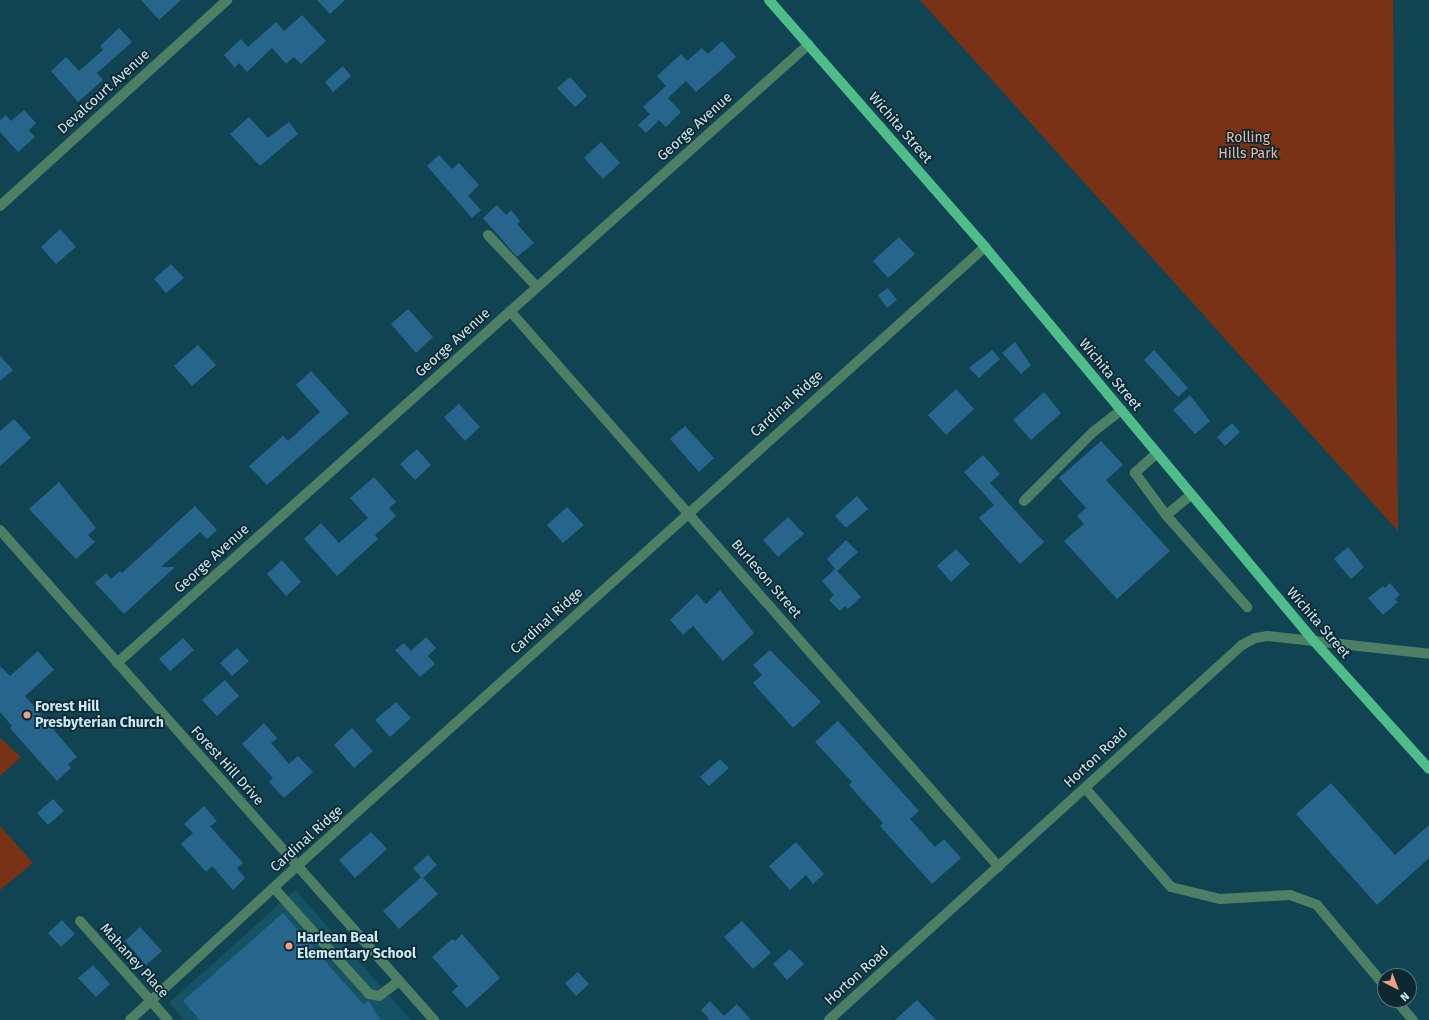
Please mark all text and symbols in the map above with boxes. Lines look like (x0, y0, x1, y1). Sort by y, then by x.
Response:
street label: Devalcourt Avenue (54, 46, 154, 138)
street label: George Avenue (654, 89, 736, 165)
street label: Wichita Street (865, 89, 935, 167)
park label: Rolling Hills Park (1218, 130, 1278, 162)
street label: George Avenue (412, 305, 494, 381)
street label: Wichita Street (1075, 336, 1145, 414)
street label: Cardinal Ridge (747, 367, 827, 441)
street label: George Avenue (171, 521, 253, 597)
street label: Burleson Street (727, 536, 805, 622)
street label: Cardinal Ridge (507, 584, 587, 658)
street label: Wichita Street (1283, 584, 1353, 662)
place label: Forest Hill Presbyterian Church (35, 699, 164, 732)
marker: Forest Hill Presbyterian Church (22, 710, 32, 720)
street label: Forest Hill Drive (187, 723, 267, 809)
street label: Horton Road (1061, 724, 1131, 792)
street label: Cardinal Ridge (267, 802, 347, 876)
street label: Mahaney Place (96, 920, 172, 1002)
place label: Harlean Beal Elementary School (297, 930, 416, 962)
marker: Harlean Beal Elementary School (284, 941, 294, 951)
street label: Horton Road (822, 943, 892, 1009)
north arrow (1377, 968, 1417, 1008)
text: N (1398, 989, 1412, 1004)

